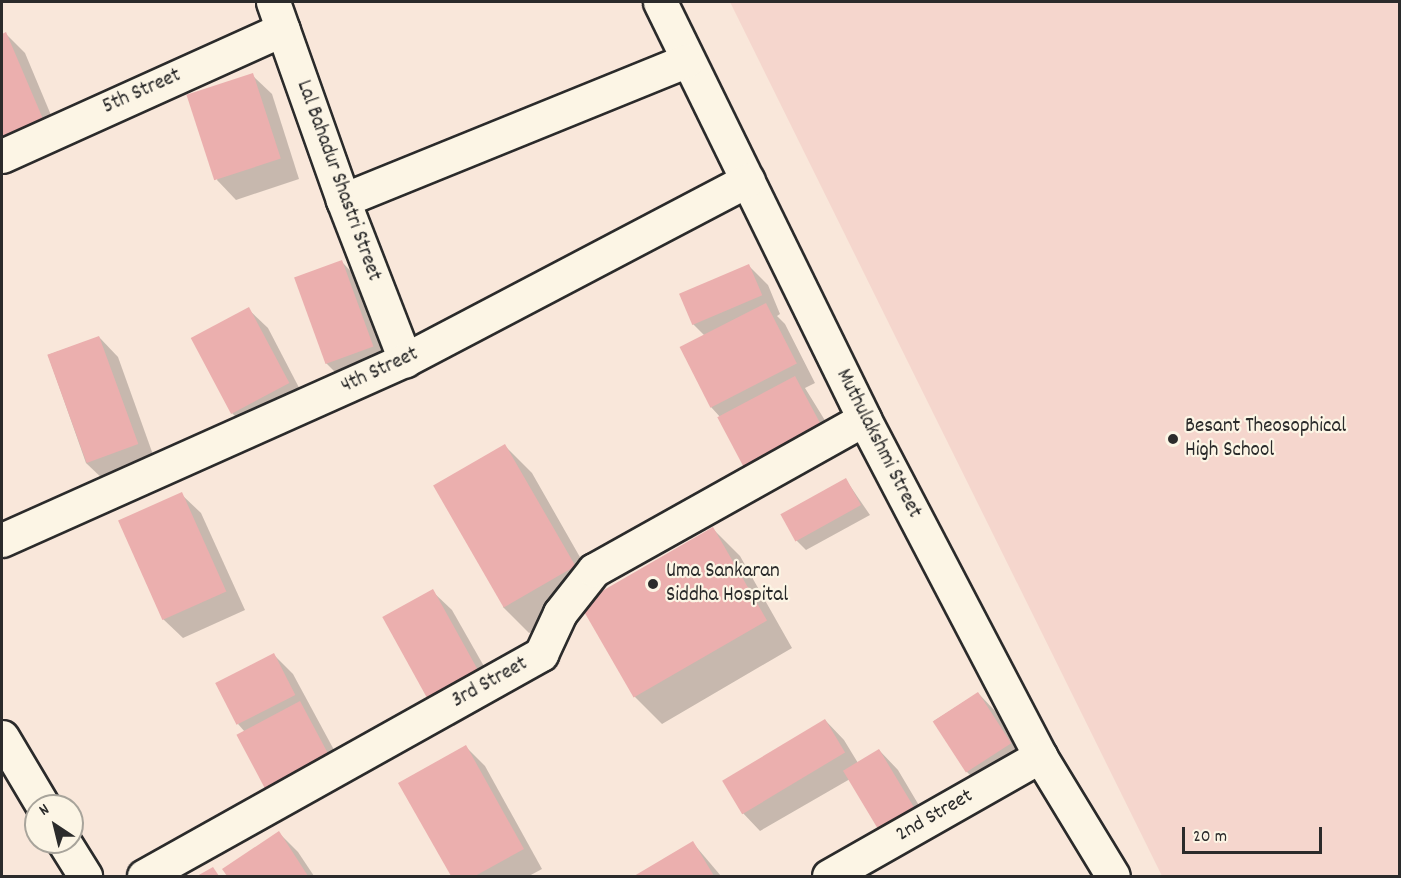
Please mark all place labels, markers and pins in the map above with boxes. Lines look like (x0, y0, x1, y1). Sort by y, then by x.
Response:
place label: Besant Theosophical High School (1185, 414, 1346, 464)
marker: Besant Theosophical High School (1166, 432, 1180, 446)
place label: Uma Sankaran Siddha Hospital (666, 559, 788, 609)
marker: Uma Sankaran Siddha Hospital (644, 575, 662, 593)

